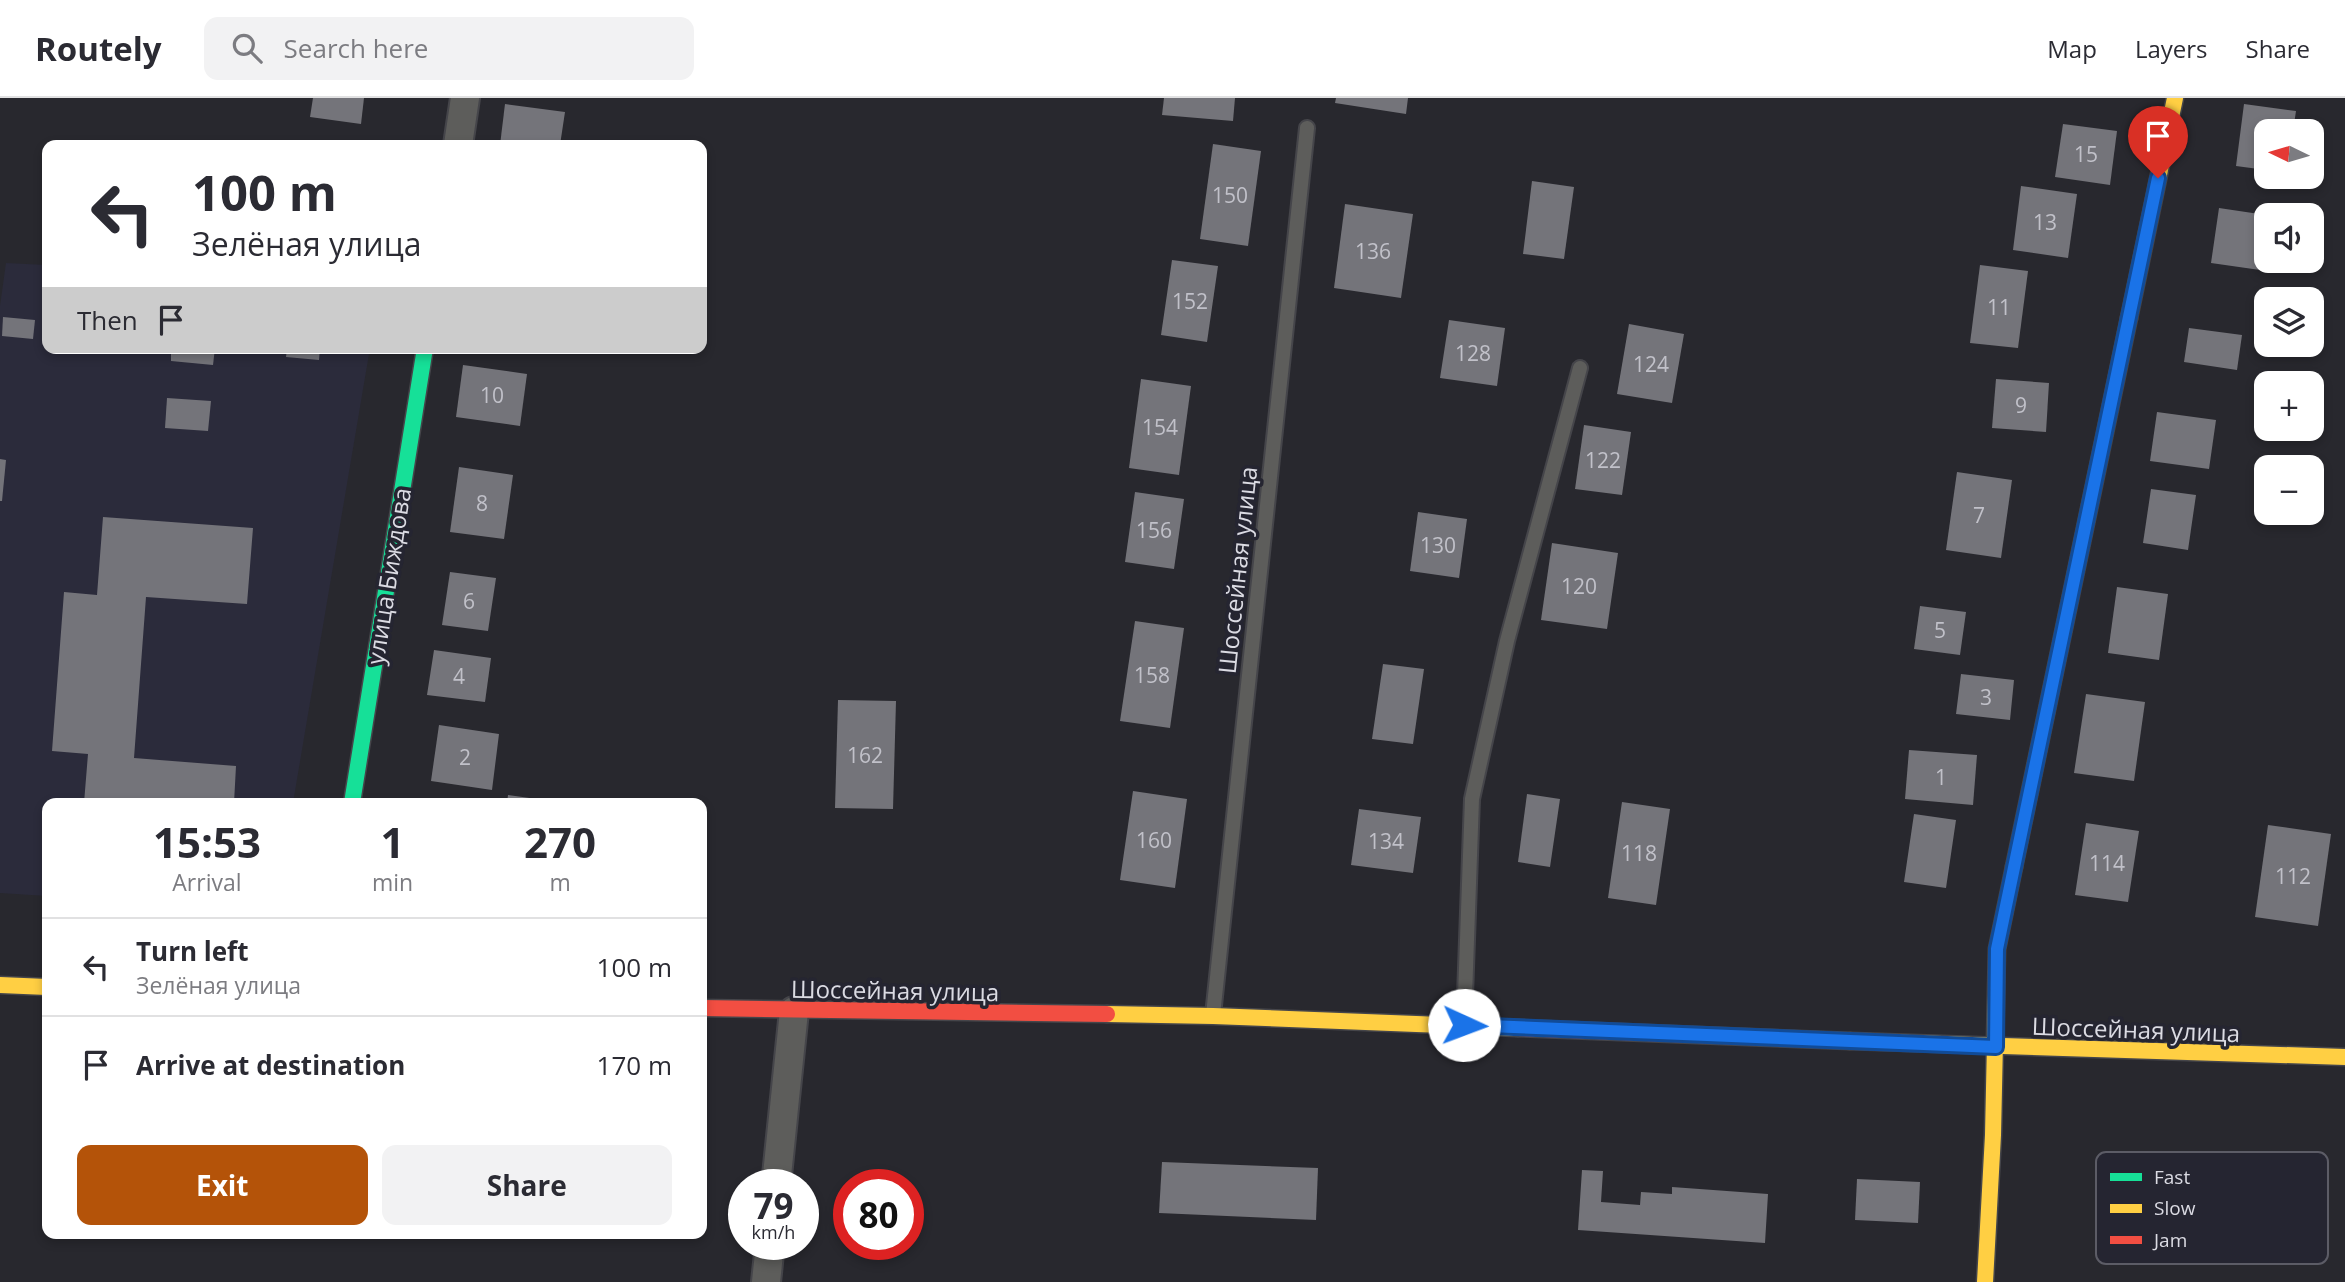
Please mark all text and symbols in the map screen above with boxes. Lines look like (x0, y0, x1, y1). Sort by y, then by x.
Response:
search box (204, 17, 694, 80)
text: Routely (35, 26, 162, 71)
icon: search (228, 29, 266, 67)
text: Search here (284, 30, 428, 66)
text: Map (2047, 32, 2097, 65)
text: Layers (2135, 32, 2208, 65)
text: Share (2246, 32, 2310, 65)
pin (2128, 106, 2188, 178)
icon: arrive (2139, 117, 2177, 155)
north arrow (2254, 119, 2324, 189)
map controls (2254, 119, 2324, 525)
house number: 15 (2074, 140, 2098, 168)
text: 100 m (192, 159, 337, 225)
icon: left (77, 168, 168, 259)
house number: 150 (1212, 181, 1248, 209)
button: sound (2254, 203, 2324, 273)
house number: 13 (2033, 208, 2057, 236)
text: Зелёная улица (192, 222, 421, 265)
house number: 136 (1355, 237, 1391, 265)
house number: 152 (1172, 287, 1208, 315)
button: layers (2254, 287, 2324, 357)
house number: 11 (1987, 293, 2011, 321)
icon: arrive (152, 301, 190, 339)
text: Then (77, 302, 138, 338)
house number: 128 (1455, 339, 1491, 367)
house number: 124 (1633, 350, 1669, 378)
button: + (2254, 371, 2324, 441)
house number: 10 (480, 381, 504, 409)
house number: 9 (2015, 391, 2027, 419)
house number: 154 (1142, 413, 1178, 441)
house number: 122 (1585, 446, 1621, 474)
button: − (2254, 455, 2324, 525)
street label: Шоссейная улица (1210, 465, 1264, 675)
street label: улица Биждова (358, 485, 418, 667)
house number: 8 (476, 489, 488, 517)
house number: 7 (1973, 501, 1985, 529)
house number: 156 (1136, 516, 1172, 544)
house number: 130 (1420, 531, 1456, 559)
house number: 120 (1561, 572, 1597, 600)
house number: 6 (463, 587, 475, 615)
house number: 5 (1934, 616, 1946, 644)
house number: 158 (1134, 661, 1170, 689)
house number: 4 (453, 662, 465, 690)
house number: 3 (1980, 683, 1992, 711)
house number: 162 (847, 741, 883, 769)
house number: 2 (459, 743, 471, 771)
house number: 1 (1935, 763, 1947, 791)
text: 15:53 (153, 813, 261, 870)
text: 1 (380, 813, 405, 870)
text: 270 (524, 813, 596, 870)
house number: 160 (1136, 826, 1172, 854)
house number: 134 (1368, 827, 1404, 855)
house number: 118 (1621, 839, 1657, 867)
house number: 114 (2089, 849, 2125, 877)
house number: 112 (2275, 862, 2311, 890)
text: Arrival (172, 866, 242, 898)
text: min (372, 866, 413, 898)
text: m (549, 866, 571, 898)
text: Turn left (136, 933, 248, 969)
icon: left (77, 948, 115, 986)
text: 100 m (597, 949, 672, 985)
text: Зелёная улица (136, 969, 301, 1001)
street label: Шоссейная улица (791, 972, 999, 1008)
position arrow (1427, 988, 1501, 1062)
street label: Шоссейная улица (2031, 1009, 2241, 1049)
icon: arrive (77, 1046, 115, 1084)
text: Arrive at destination (136, 1047, 405, 1083)
text: 170 m (597, 1047, 672, 1083)
button: Exit (77, 1145, 368, 1225)
button: Share (382, 1145, 672, 1225)
legend (2096, 1152, 2328, 1264)
text: Fast (2154, 1164, 2190, 1190)
speed limit sign: 80 (833, 1169, 924, 1260)
text: 79 (753, 1182, 794, 1229)
text: Slow (2154, 1195, 2196, 1221)
text: km/h (752, 1220, 795, 1244)
text: Jam (2152, 1227, 2187, 1253)

